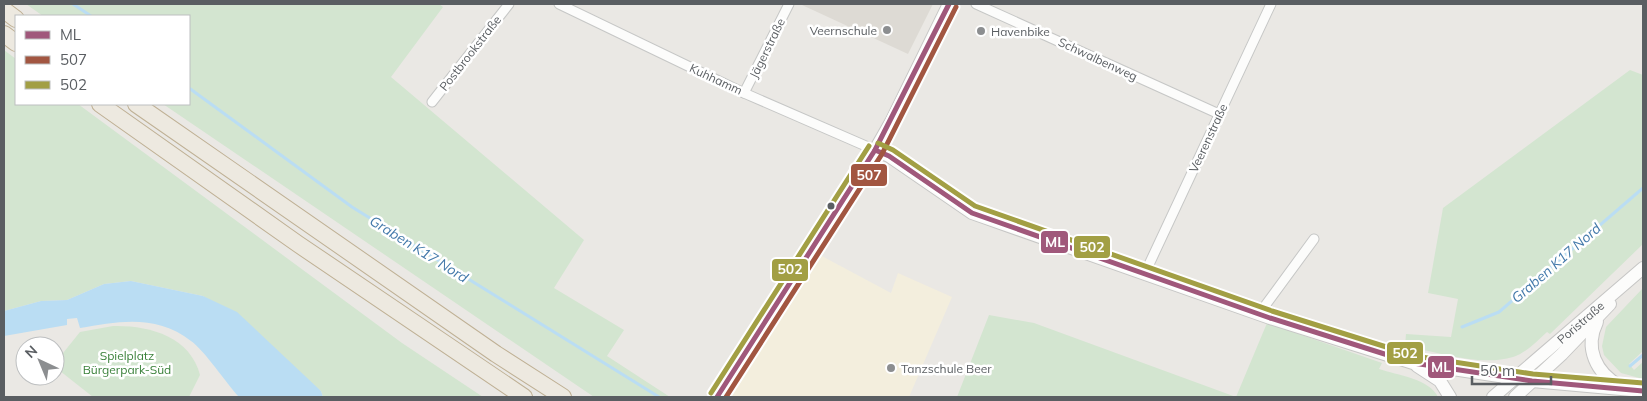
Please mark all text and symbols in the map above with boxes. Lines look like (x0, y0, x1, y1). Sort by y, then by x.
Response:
street label: Postbrookstraße (436, 12, 504, 94)
legend (15, 15, 190, 105)
street label: Jägerstraße (746, 16, 788, 80)
place label: Veernschule (810, 23, 877, 38)
marker: Veernschule (881, 24, 893, 36)
place label: Havenbike (991, 24, 1050, 39)
text: ML (60, 25, 81, 44)
marker: Havenbike (975, 25, 987, 37)
street label: Schwalbenweg (1056, 34, 1140, 84)
text: 507 (60, 50, 87, 69)
street label: Kuhhamm (687, 60, 745, 98)
text: 502 (60, 75, 87, 94)
street label: Veerenstraße (1186, 101, 1230, 175)
line badge: 507 (850, 163, 888, 187)
text: 507 (856, 166, 882, 184)
unlabelled marker (826, 201, 836, 211)
water label: Graben K17 Nord (366, 212, 472, 287)
water label: Graben K17 Nord (1508, 219, 1605, 307)
line badge: ML (1040, 230, 1069, 254)
text: ML (1045, 233, 1065, 251)
line badge: 502 (1073, 235, 1111, 259)
text: 502 (1079, 238, 1105, 256)
line badge: 502 (771, 258, 809, 282)
text: 502 (777, 260, 803, 278)
street label: Poristraße (1554, 298, 1607, 346)
north arrow (15, 336, 65, 386)
line badge: 502 (1386, 341, 1424, 365)
text: N (21, 342, 41, 362)
text: 502 (1392, 344, 1418, 362)
park label: Spielplatz Bürgerpark-Süd (83, 348, 171, 377)
scale bar (1472, 354, 1551, 386)
line badge: ML (1427, 355, 1455, 379)
text: ML (1431, 358, 1451, 376)
place label: Tanzschule Beer (901, 361, 992, 376)
text: 50 m (1480, 361, 1515, 380)
marker: Tanzschule Beer (885, 362, 897, 374)

